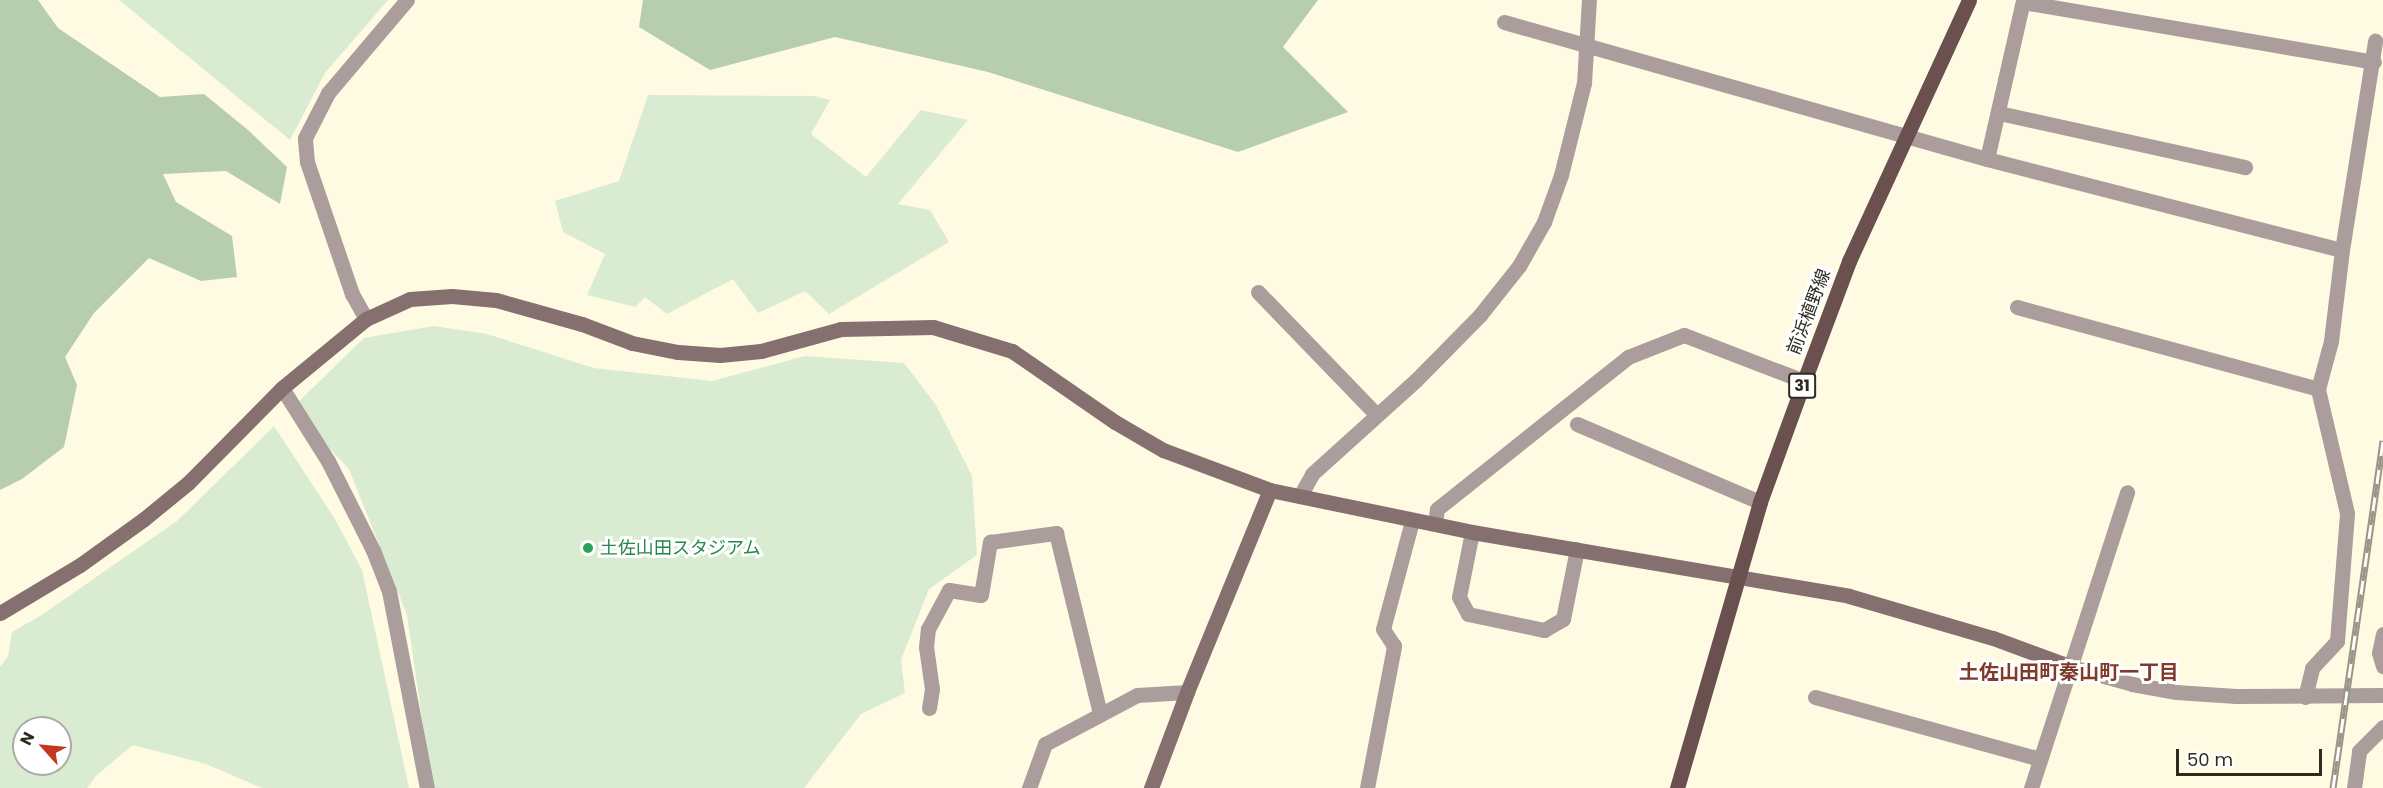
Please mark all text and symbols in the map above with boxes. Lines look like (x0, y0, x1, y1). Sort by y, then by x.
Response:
street label: 前浜植野線 (1783, 266, 1835, 358)
road number: 31 (1787, 373, 1817, 399)
place label: 土佐山田スタジアム (600, 537, 762, 559)
marker: 土佐山田スタジアム (581, 541, 595, 555)
district label: 土佐山田町秦山町一丁目 (1959, 660, 2179, 684)
north arrow (12, 716, 72, 776)
text: N (14, 728, 40, 749)
scale bar (2179, 737, 2324, 775)
text: 50 m (2187, 747, 2233, 772)

